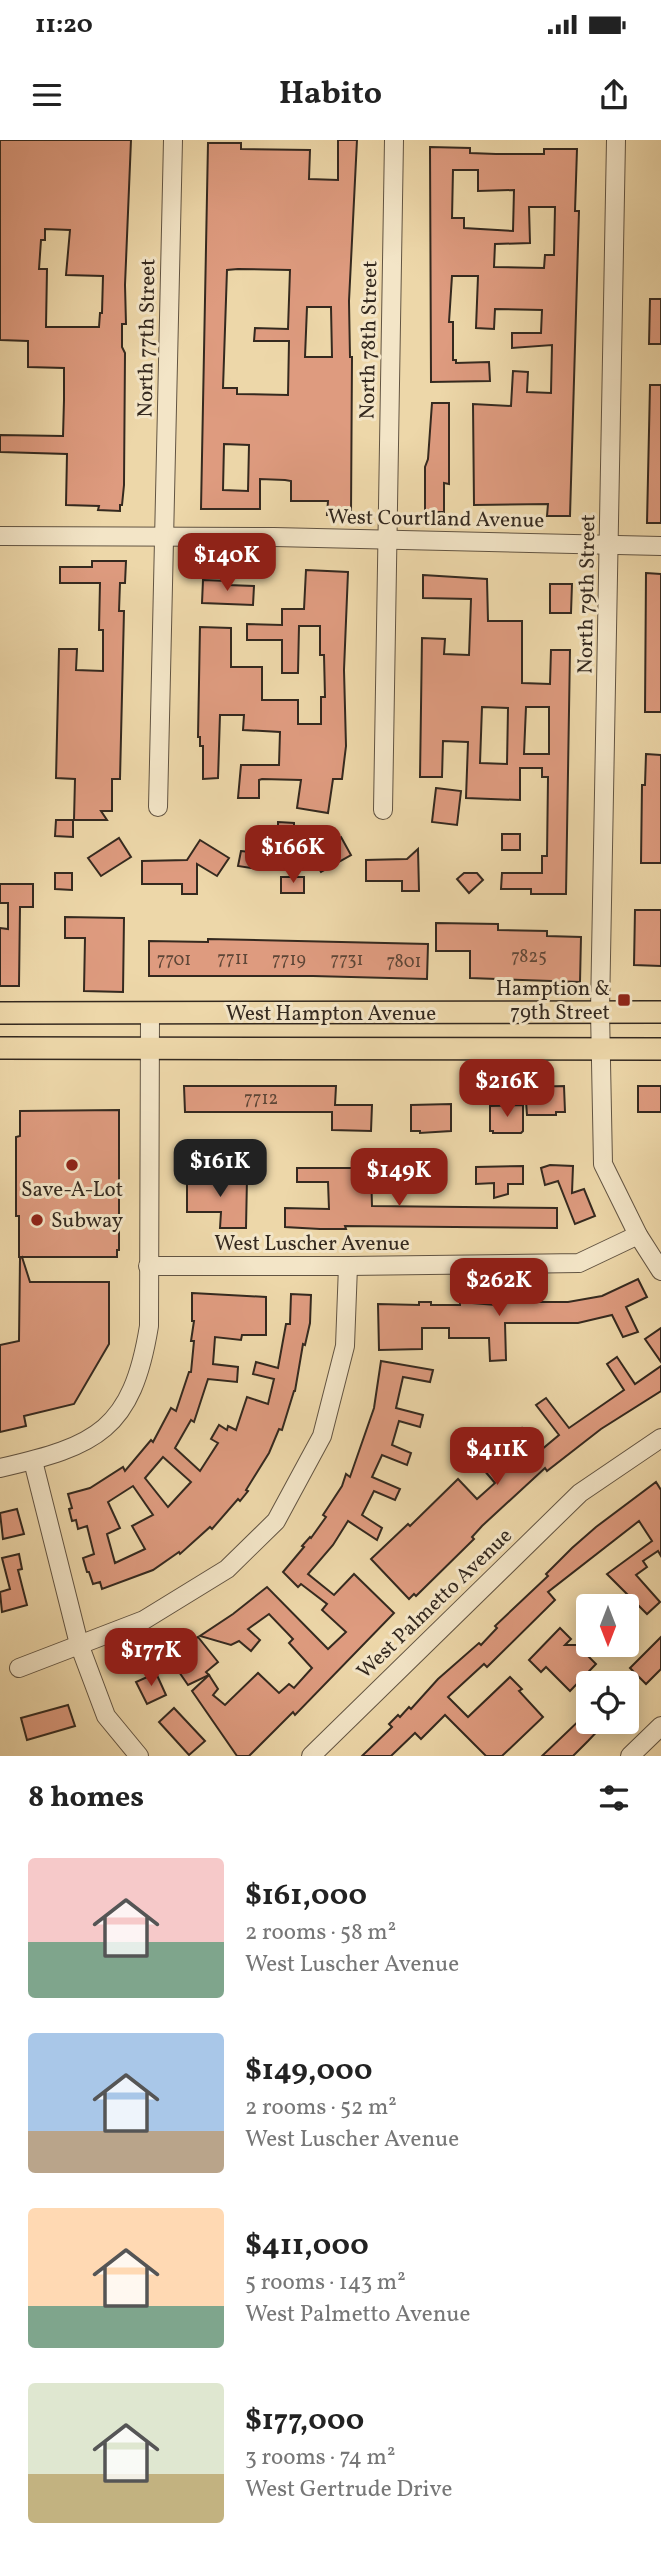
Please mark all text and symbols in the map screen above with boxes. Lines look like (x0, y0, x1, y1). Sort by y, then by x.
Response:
text: 11:20 (35, 7, 93, 43)
text: Habito (279, 73, 382, 117)
icon: menu (28, 76, 66, 114)
icon: share (595, 76, 633, 114)
street label: North 77th Street (132, 258, 163, 418)
street label: North 78th Street (354, 260, 385, 420)
street label: West Courtland Avenue (327, 503, 545, 536)
street label: North 79th Street (572, 514, 603, 674)
pin: $140K (178, 533, 276, 593)
text: $140K (194, 540, 260, 572)
pin: $166K (244, 826, 342, 885)
text: $166K (261, 832, 325, 864)
house number: 7825 (511, 945, 547, 970)
house number: 7711 (217, 947, 249, 972)
house number: 7701 (157, 948, 191, 973)
house number: 7719 (272, 948, 306, 973)
house number: 7731 (330, 948, 364, 973)
house number: 7801 (386, 950, 422, 975)
place label: Hamption & 79th Street (496, 975, 610, 1028)
marker: Hamption & 79th Street (616, 992, 632, 1008)
street label: West Hampton Avenue (226, 1000, 436, 1029)
pin: $216K (458, 1060, 556, 1119)
text: $216K (475, 1066, 539, 1098)
house number: 7712 (244, 1087, 278, 1112)
pin: $161K (171, 1140, 269, 1199)
text: $161K (190, 1146, 250, 1178)
pin: $149K (350, 1149, 448, 1208)
text: $149K (367, 1155, 431, 1187)
marker: Save-A-Lot (64, 1157, 80, 1173)
place label: Save-A-Lot (21, 1176, 123, 1205)
place label: Subway (51, 1207, 124, 1236)
marker: Subway (29, 1212, 45, 1228)
street label: West Luscher Avenue (214, 1230, 410, 1259)
pin: $262K (450, 1258, 548, 1318)
text: $262K (466, 1265, 532, 1297)
pin: $411K (448, 1428, 546, 1487)
text: $411K (466, 1434, 528, 1466)
street label: West Palmetto Avenue (351, 1522, 519, 1686)
north arrow (576, 1594, 639, 1657)
map controls (576, 1594, 639, 1734)
pin: $177K (102, 1628, 200, 1688)
text: $177K (121, 1635, 181, 1667)
button: locate (576, 1671, 639, 1734)
text: 8 homes (28, 1777, 144, 1819)
icon: filters (595, 1779, 633, 1817)
text: $161,000 (245, 1875, 367, 1917)
icon: home (84, 1886, 168, 1970)
text: 2 rooms · 58 m² (245, 1917, 396, 1949)
text: West Luscher Avenue (245, 1949, 459, 1981)
text: $149,000 (245, 2050, 372, 2092)
icon: home (84, 2061, 168, 2145)
text: 2 rooms · 52 m² (245, 2092, 397, 2124)
text: West Luscher Avenue (245, 2124, 459, 2156)
text: $411,000 (245, 2225, 369, 2267)
icon: home (84, 2236, 168, 2320)
text: 5 rooms · 143 m² (245, 2267, 406, 2299)
text: West Palmetto Avenue (245, 2299, 470, 2331)
text: $177,000 (245, 2400, 364, 2442)
icon: home (84, 2411, 168, 2495)
text: 3 rooms · 74 m² (245, 2442, 395, 2474)
text: West Gertrude Drive (245, 2474, 452, 2506)

